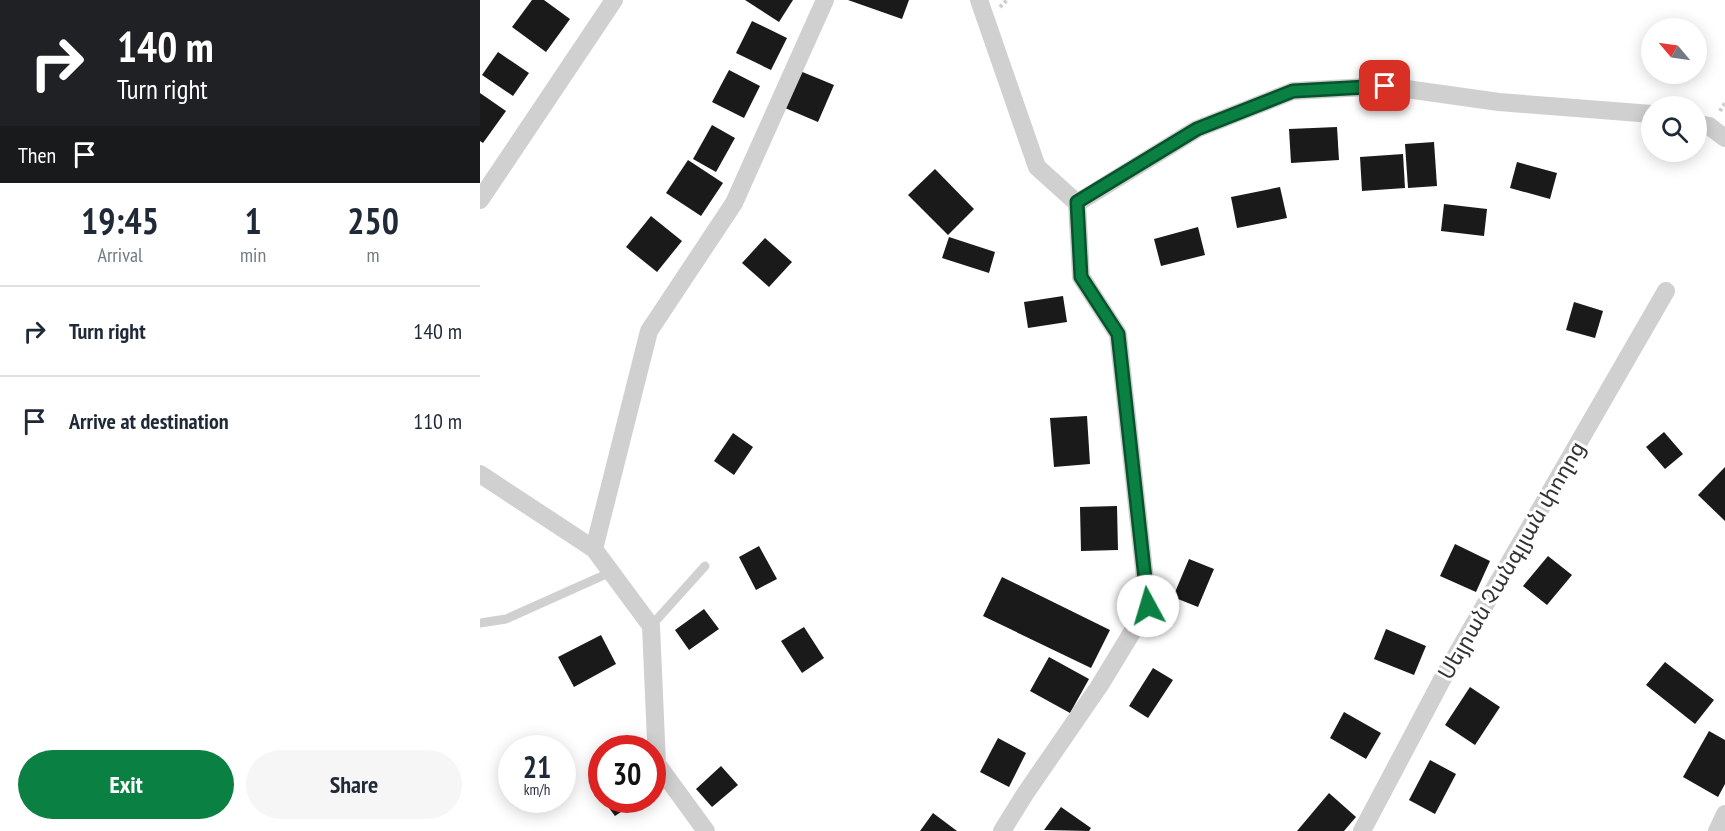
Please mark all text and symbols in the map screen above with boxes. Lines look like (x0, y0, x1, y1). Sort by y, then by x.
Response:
north arrow (1641, 18, 1707, 84)
map controls (1641, 18, 1707, 162)
text: 140 m (117, 19, 214, 74)
icon: right (18, 24, 96, 102)
pin (1359, 60, 1410, 111)
icon: arrive (1368, 69, 1401, 102)
text: Turn right (117, 72, 208, 106)
button: search (1641, 96, 1707, 162)
icon: arrive (68, 138, 101, 171)
text: Then (18, 141, 56, 169)
text: 19:45 (81, 197, 159, 244)
text: 1 (244, 197, 262, 244)
text: 250 (347, 197, 399, 244)
text: Arrival (97, 242, 143, 268)
text: min (240, 242, 266, 268)
text: m (367, 242, 380, 268)
icon: right (18, 315, 51, 348)
text: Turn right (69, 317, 146, 345)
text: 140 m (413, 317, 462, 345)
icon: arrive (18, 405, 51, 438)
text: Arrive at destination (69, 407, 229, 435)
text: 110 m (413, 407, 462, 435)
street label: Սեյրան Չանգլյան փողոց (1431, 436, 1591, 684)
position arrow (1116, 574, 1180, 638)
speed limit sign: 30 (588, 735, 666, 813)
text: 21 (523, 747, 551, 786)
button: Exit (18, 750, 234, 819)
button: Share (246, 750, 462, 819)
text: km/h (524, 780, 550, 799)

